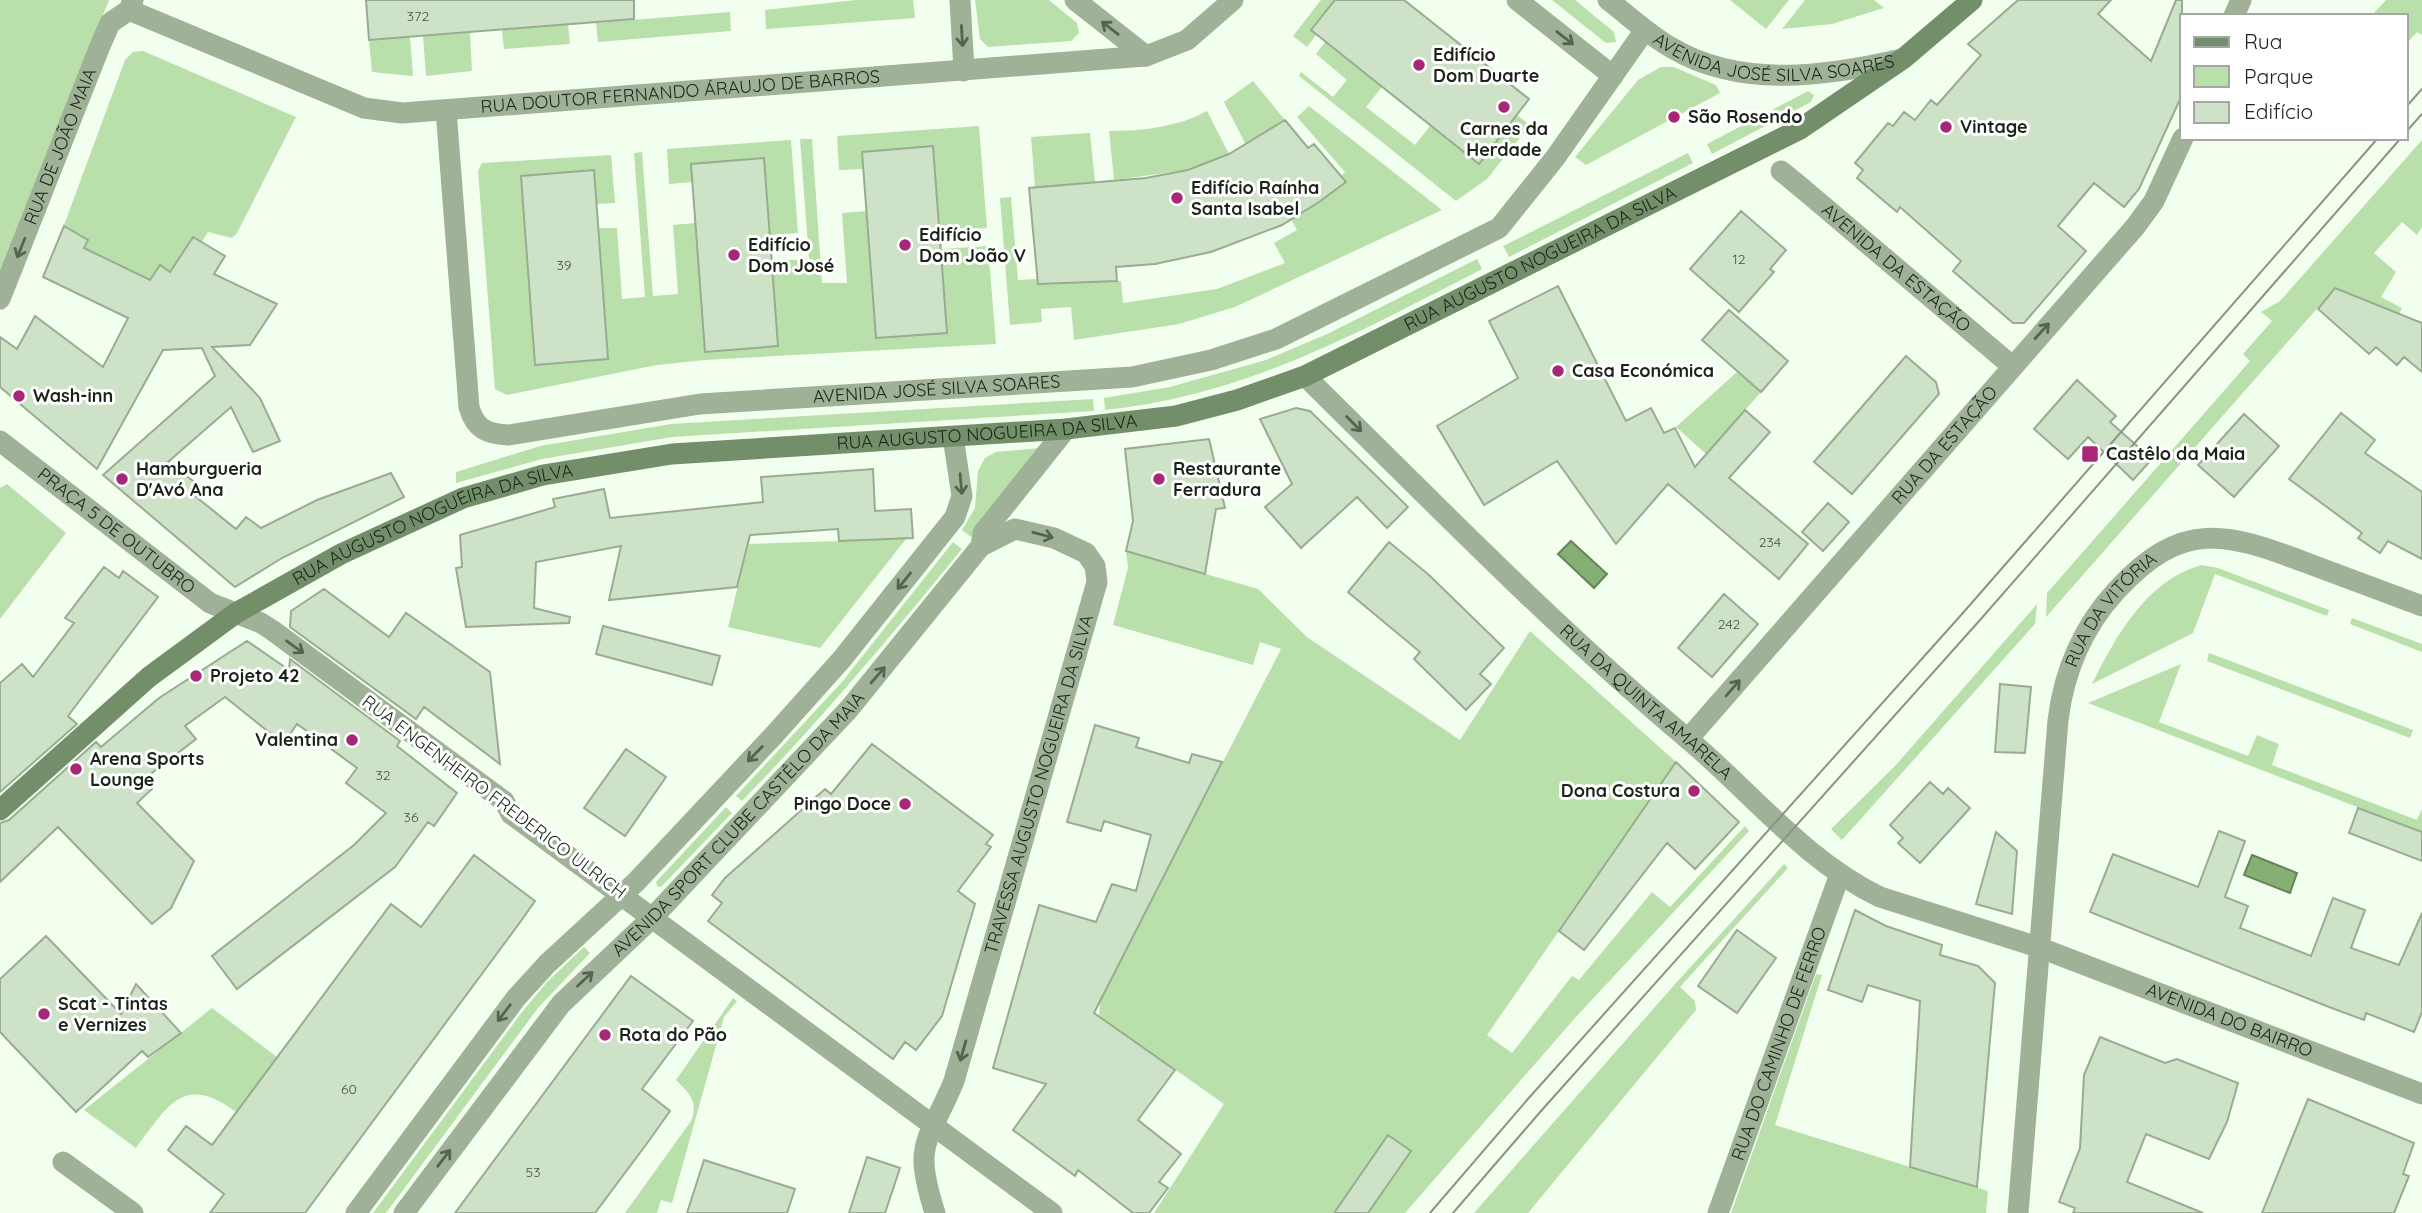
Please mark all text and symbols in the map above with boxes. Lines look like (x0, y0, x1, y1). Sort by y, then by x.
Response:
house number: 372 (407, 7, 429, 25)
legend (2180, 14, 2408, 140)
one-way arrow (1102, 20, 1120, 35)
one-way arrow (956, 24, 969, 46)
street label: AVENIDA JOSÉ SILVA SOARES (1649, 27, 1896, 86)
text: Rua (2244, 28, 2283, 54)
one-way arrow (1555, 30, 1573, 46)
place label: Edifício Dom Duarte (1433, 43, 1539, 87)
marker: Edifício Dom Duarte (1411, 57, 1427, 73)
text: Parque (2244, 63, 2313, 89)
street label: RUA DE JOÃO MAIA (19, 64, 101, 228)
street label: RUA DOUTOR FERNANDO ÁRAUJO DE BARROS (480, 64, 881, 118)
text: Edifício (2244, 98, 2313, 124)
marker: Carnes da Herdade (1496, 99, 1512, 115)
place label: São Rosendo (1688, 105, 1802, 128)
marker: São Rosendo (1666, 109, 1682, 125)
place label: Vintage (1960, 115, 2028, 138)
place label: Carnes da Herdade (1460, 117, 1548, 161)
marker: Vintage (1938, 119, 1954, 135)
place label: Edifício Raínha Santa Isabel (1191, 176, 1319, 220)
street label: RUA AUGUSTO NOGUEIRA DA SILVA (1400, 180, 1680, 336)
marker: Edifício Raínha Santa Isabel (1169, 190, 1185, 206)
street label: AVENIDA DA ESTAÇÃO (1817, 198, 1976, 337)
place label: Edifício Dom João V (919, 223, 1026, 267)
place label: Edifício Dom José (748, 233, 834, 277)
one-way arrow (13, 236, 26, 258)
marker: Edifício Dom João V (897, 237, 913, 253)
marker: Edifício Dom José (726, 247, 742, 263)
house number: 12 (1733, 250, 1746, 268)
house number: 39 (556, 256, 572, 274)
one-way arrow (2034, 323, 2051, 340)
place label: Casa Económica (1572, 359, 1714, 382)
marker: Casa Económica (1550, 363, 1566, 379)
street label: AVENIDA JOSÉ SILVA SOARES (812, 370, 1061, 408)
street label: RUA DA ESTAÇÃO (1886, 381, 2002, 509)
place label: Wash-inn (33, 384, 113, 407)
marker: Wash-inn (11, 388, 27, 404)
street label: RUA AUGUSTO NOGUEIRA DA SILVA (836, 409, 1139, 455)
one-way arrow (1345, 415, 1362, 432)
place label: Castêlo da Maia (2106, 442, 2245, 465)
marker: Castêlo da Maia (2080, 444, 2100, 464)
place label: Hamburgueria D'Avó Ana (136, 457, 262, 501)
place label: Restaurante Ferradura (1173, 457, 1281, 501)
street label: RUA AUGUSTO NOGUEIRA DA SILVA (288, 458, 575, 590)
street label: PRAÇA 5 DE OUTUBRO (33, 462, 200, 599)
marker: Hamburgueria D'Avó Ana (114, 471, 130, 487)
marker: Restaurante Ferradura (1151, 471, 1167, 487)
one-way arrow (955, 473, 968, 495)
one-way arrow (1032, 530, 1054, 543)
house number: 234 (1759, 533, 1781, 551)
street label: RUA DA VITÓRIA (2060, 547, 2161, 670)
one-way arrow (896, 572, 911, 590)
street label: TRAVESSA AUGUSTO NOGUEIRA DA SILVA (979, 611, 1098, 957)
house number: 242 (1718, 615, 1741, 633)
street label: RUA DA QUINTA AMARELA (1555, 619, 1738, 785)
one-way arrow (285, 639, 304, 654)
place label: Projeto 42 (210, 664, 299, 687)
one-way arrow (870, 666, 886, 684)
marker: Projeto 42 (188, 668, 204, 684)
one-way arrow (1725, 679, 1741, 697)
street label: AVENIDA SPORT CLUBE CASTÊLO DA MAIA (607, 687, 870, 961)
street label: RUA ENGENHEIRO FREDERICO ULRICH (358, 690, 631, 904)
place label: Valentina (255, 728, 338, 751)
marker: Valentina (344, 732, 360, 748)
one-way arrow (747, 745, 764, 762)
place label: Arena Sports Lounge (90, 747, 204, 791)
marker: Arena Sports Lounge (68, 761, 84, 777)
house number: 32 (375, 766, 391, 784)
place label: Dona Costura (1561, 779, 1680, 802)
marker: Dona Costura (1686, 783, 1702, 799)
place label: Pingo Doce (794, 792, 891, 815)
marker: Pingo Doce (897, 796, 913, 812)
house number: 36 (404, 808, 419, 826)
street label: RUA DO CAMINHO DE FERRO (1726, 923, 1831, 1163)
one-way arrow (576, 971, 593, 988)
street label: AVENIDA DO BAIRRO (2143, 978, 2316, 1062)
place label: Scat - Tintas e Vernizes (58, 992, 168, 1036)
one-way arrow (497, 1003, 512, 1022)
marker: Scat - Tintas e Vernizes (36, 1006, 52, 1022)
place label: Rota do Pão (619, 1023, 727, 1046)
marker: Rota do Pão (597, 1027, 613, 1043)
one-way arrow (955, 1040, 968, 1062)
house number: 60 (341, 1080, 357, 1098)
one-way arrow (437, 1149, 452, 1168)
house number: 53 (526, 1163, 540, 1181)

